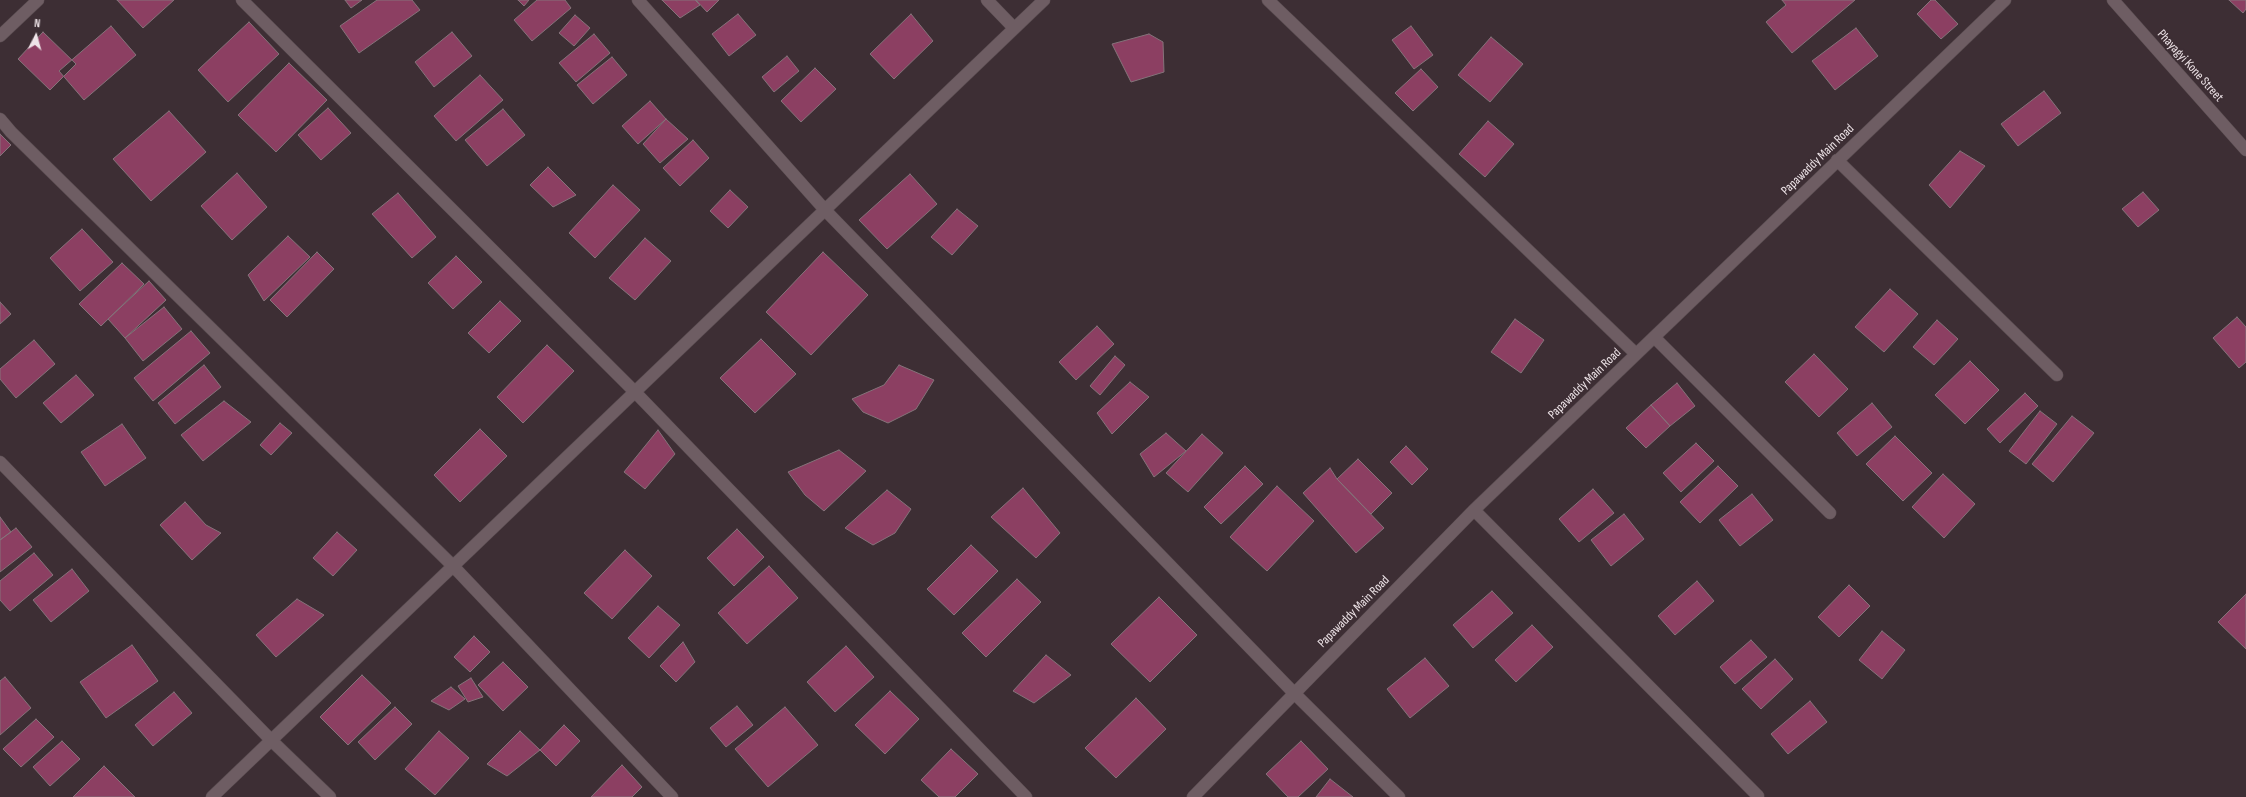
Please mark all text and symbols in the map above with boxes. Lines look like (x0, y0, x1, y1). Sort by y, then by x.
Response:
north arrow (16, 16, 56, 56)
text: N (34, 17, 41, 30)
street label: Phayagyi Kone Street (2154, 27, 2226, 105)
street label: Papawaddy Main Road (1778, 121, 1858, 199)
street label: Papawaddy Main Road (1545, 345, 1625, 423)
street label: Papawaddy Main Road (1315, 573, 1393, 651)

